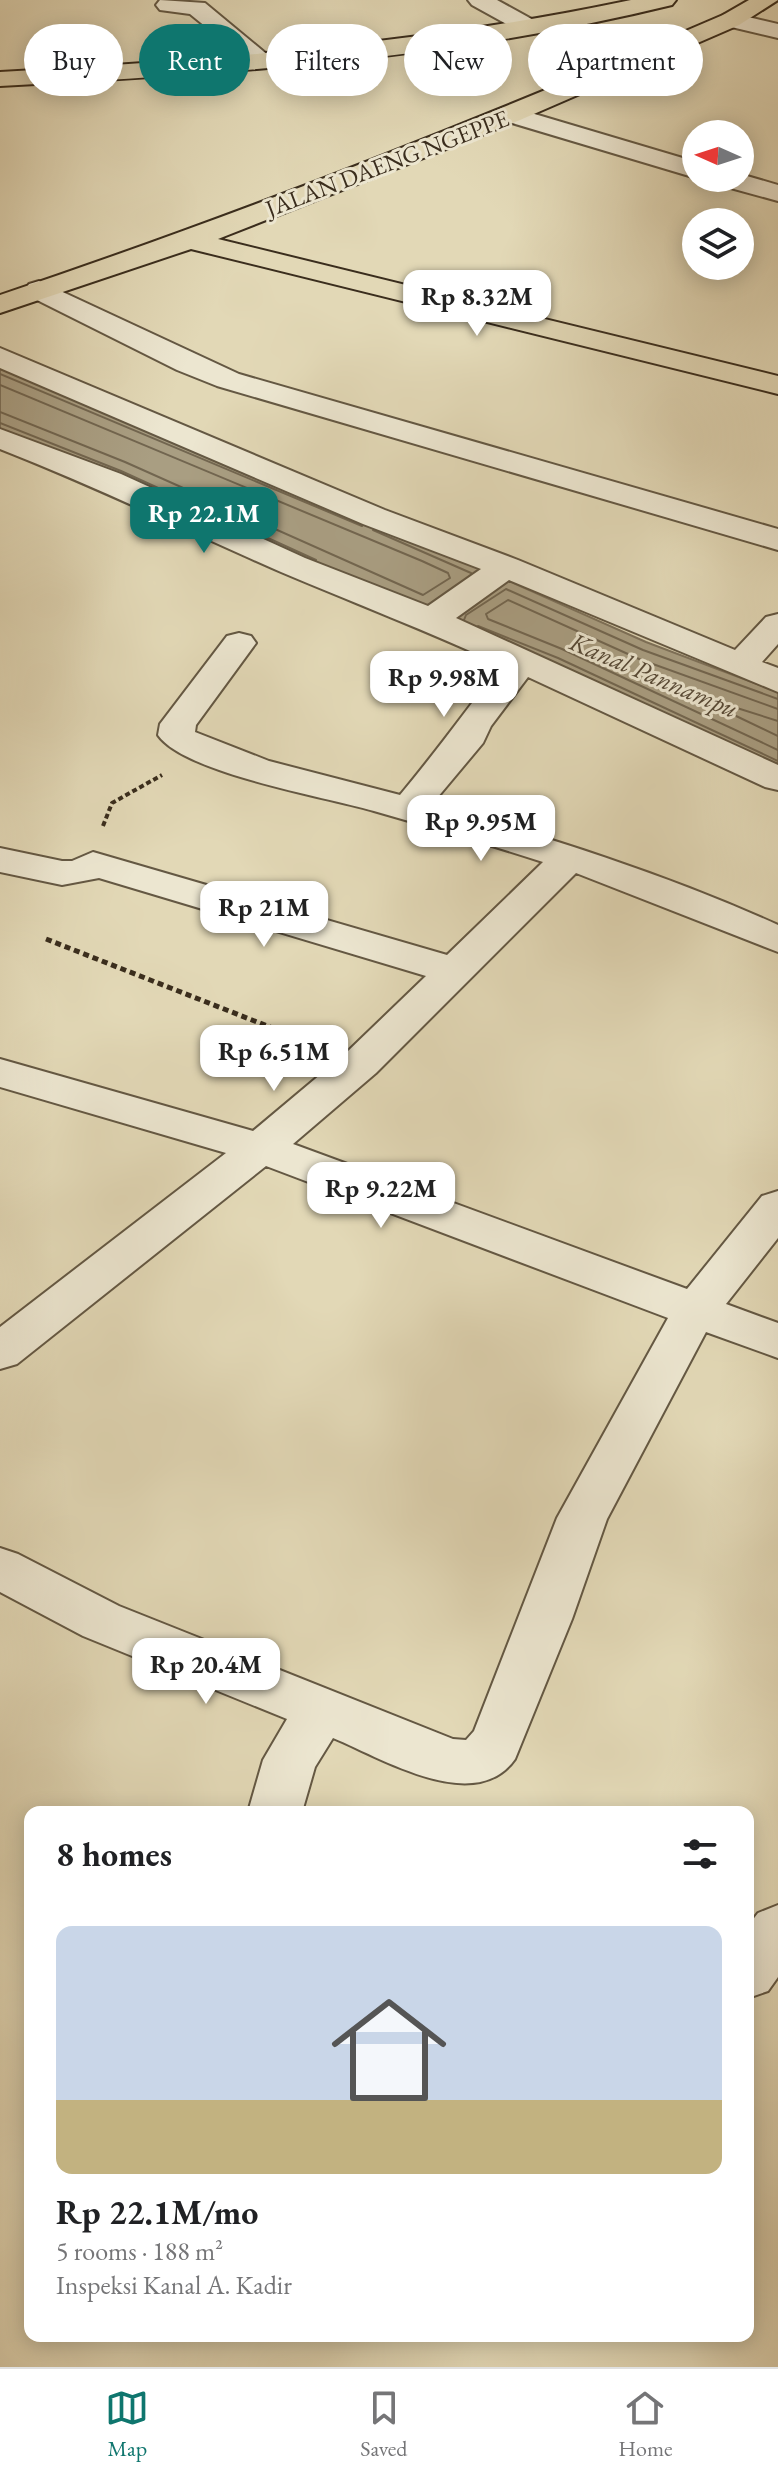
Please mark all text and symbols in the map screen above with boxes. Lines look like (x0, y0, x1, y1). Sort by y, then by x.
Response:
chip: Buy (24, 24, 123, 96)
chip: Rent (139, 24, 250, 96)
chip: Filters (266, 24, 388, 96)
chip: New (404, 24, 512, 96)
chip: Apartment (528, 24, 703, 96)
street label: JALAN DAENG NGEPPE (259, 102, 513, 224)
north arrow (682, 120, 754, 192)
map controls (682, 120, 754, 280)
button: layers (682, 208, 754, 280)
pin: Rp 8.32M (394, 270, 560, 338)
text: Rp 8.32M (421, 279, 533, 313)
pin: Rp 22.1M (121, 487, 287, 555)
text: Rp 22.1M (148, 496, 260, 530)
water label: Kanal Pannampu (564, 624, 743, 726)
pin: Rp 9.98M (361, 651, 527, 719)
text: Rp 9.98M (388, 660, 500, 694)
pin: Rp 9.95M (398, 795, 564, 863)
text: Rp 9.95M (425, 804, 537, 838)
pin: Rp 21M (199, 881, 329, 949)
text: Rp 21M (218, 890, 310, 924)
pin: Rp 6.51M (191, 1025, 357, 1093)
text: Rp 6.51M (218, 1034, 330, 1068)
pin: Rp 9.22M (298, 1162, 464, 1230)
text: Rp 9.22M (325, 1171, 437, 1205)
pin: Rp 20.4M (123, 1638, 289, 1706)
text: Rp 20.4M (150, 1647, 262, 1681)
text: 8 homes (56, 1832, 172, 1876)
icon: filters (678, 1832, 722, 1876)
icon: home (317, 1978, 461, 2122)
text: Rp 22.1M/mo (56, 2190, 258, 2234)
text: 5 rooms · 188 m² (56, 2234, 223, 2268)
text: Inspeksi Kanal A. Kadir (56, 2268, 292, 2302)
tab: Map (105, 2386, 149, 2463)
tab: Saved (360, 2386, 407, 2463)
tab: Home (618, 2386, 673, 2463)

